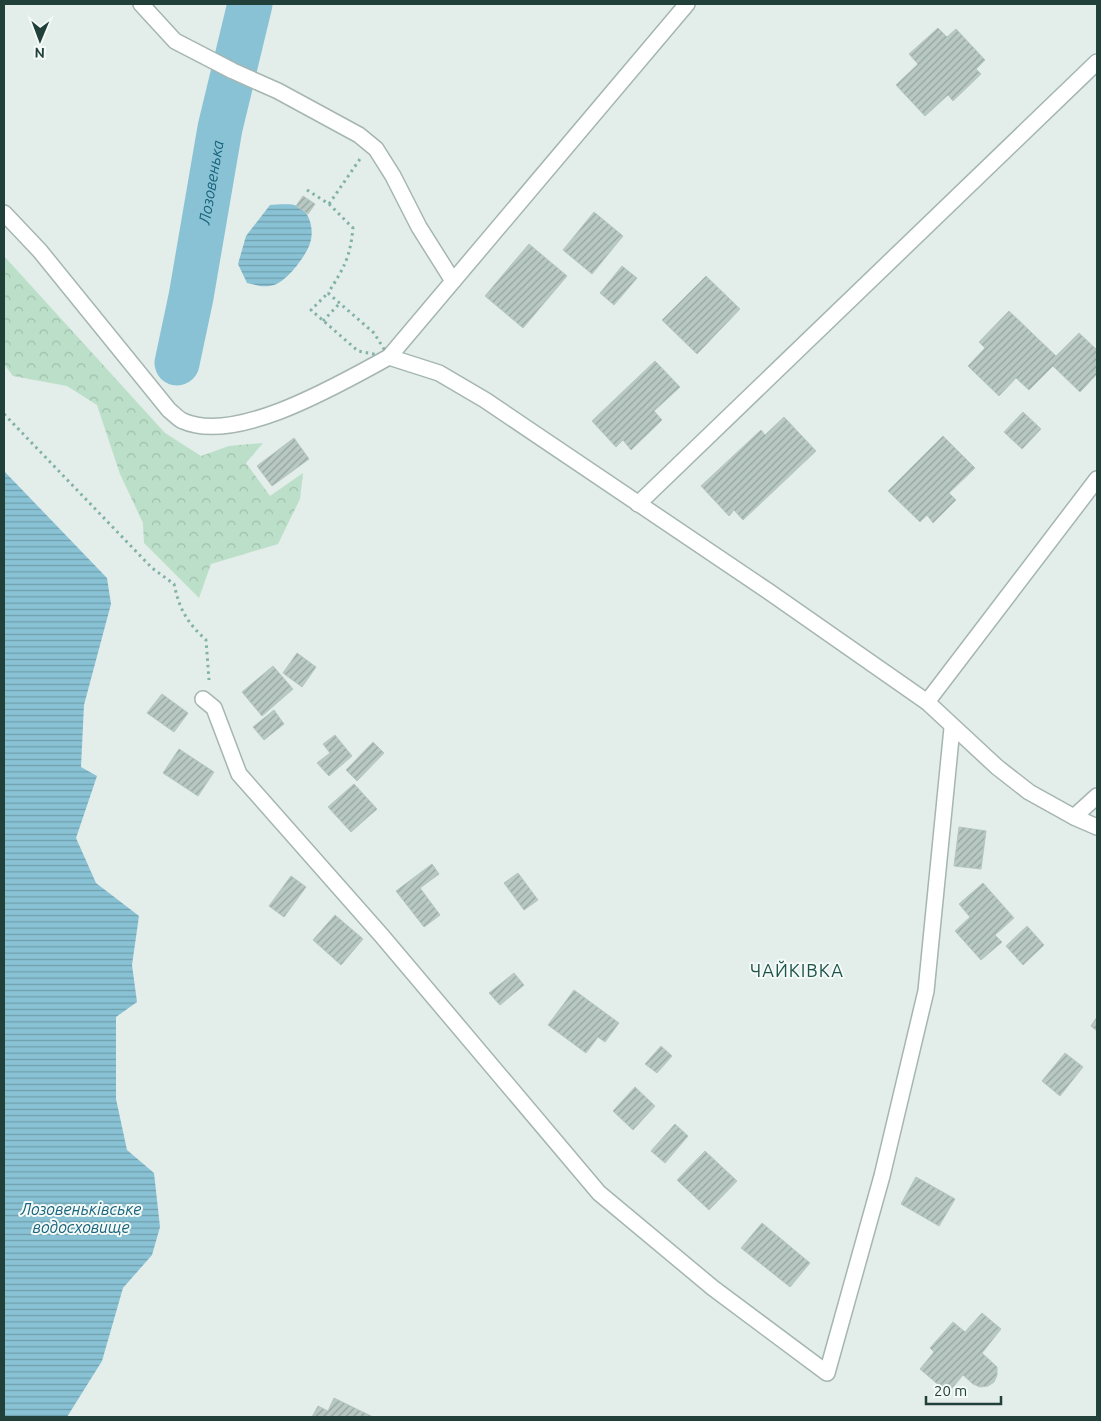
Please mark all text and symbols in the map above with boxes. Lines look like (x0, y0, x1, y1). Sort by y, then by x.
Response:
north arrow (15, 15, 65, 65)
text: N (34, 45, 45, 61)
water label: Лозовенька (195, 139, 227, 226)
district label: ЧАЙКІВКА (750, 960, 844, 980)
water label: Лозовеньківське водосховище (20, 1200, 141, 1236)
scale bar (926, 1374, 1001, 1406)
text: 20 m (934, 1382, 967, 1399)

